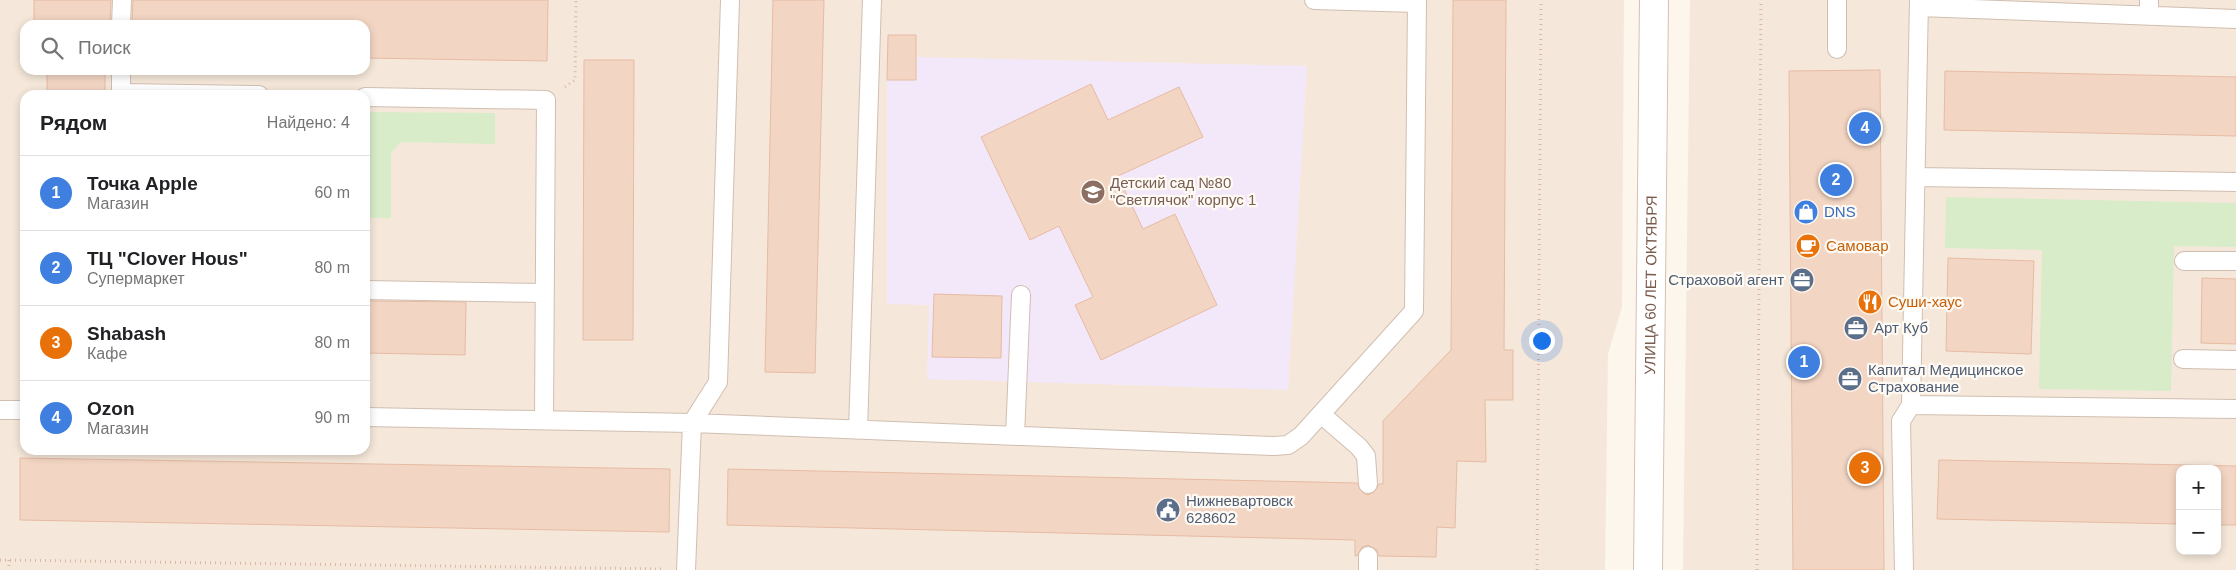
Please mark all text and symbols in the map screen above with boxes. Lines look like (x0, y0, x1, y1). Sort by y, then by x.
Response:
search box (20, 20, 370, 75)
icon: search (38, 34, 66, 62)
text: Поиск (78, 37, 131, 58)
pin: 4 (1849, 109, 1881, 147)
text: Рядом (40, 111, 107, 134)
text: Найдено: 4 (267, 114, 350, 131)
pin: 2 (1820, 161, 1852, 199)
text: Точка Apple (87, 173, 198, 194)
place label: Детский сад №80 "Светлячок" корпус 1 (1110, 174, 1256, 208)
school or university icon: Детский сад №80 "Светлячок" корпус 1 (1080, 179, 1106, 205)
text: 1 (52, 184, 60, 201)
text: 60 m (314, 184, 350, 201)
text: Магазин (87, 195, 149, 212)
street label: УЛИЦА 60 ЛЕТ ОКТЯБРЯ (1641, 195, 1660, 375)
shop icon: DNS (1793, 199, 1819, 225)
place label: DNS (1824, 203, 1856, 220)
cafe icon: Самовар (1795, 233, 1821, 259)
place label: Самовар (1826, 237, 1888, 254)
text: ТЦ "Clover Hous" (87, 248, 248, 269)
text: 2 (52, 259, 60, 276)
text: 80 m (314, 259, 350, 276)
office icon: Страховой агент (1789, 267, 1815, 293)
text: Супермаркет (87, 270, 185, 287)
place label: Страховой агент (1668, 271, 1784, 288)
restaurant icon: Суши-хаус (1857, 289, 1883, 315)
place label: Суши-хаус (1888, 293, 1963, 310)
office icon: Арт Куб (1843, 315, 1869, 341)
place label: Арт Куб (1874, 319, 1928, 336)
text: Shabash (87, 323, 166, 344)
your location (1529, 328, 1555, 354)
text: 3 (52, 334, 60, 351)
text: 80 m (314, 334, 350, 351)
pin: 1 (1788, 343, 1820, 381)
text: Кафе (87, 345, 127, 362)
place label: Капитал Медицинское Страхование (1868, 361, 2024, 395)
office icon: Капитал Медицинское Страхование (1837, 366, 1863, 392)
text: Ozon (87, 398, 135, 419)
text: 4 (52, 409, 60, 426)
text: 90 m (314, 409, 350, 426)
text: Магазин (87, 420, 149, 437)
pin: 3 (1849, 449, 1881, 487)
map controls (2176, 465, 2221, 555)
button: + (2176, 465, 2221, 510)
place label: Нижневартовск 628602 (1186, 492, 1293, 526)
public building icon: Нижневартовск 628602 (1155, 497, 1181, 523)
button: − (2176, 510, 2221, 555)

